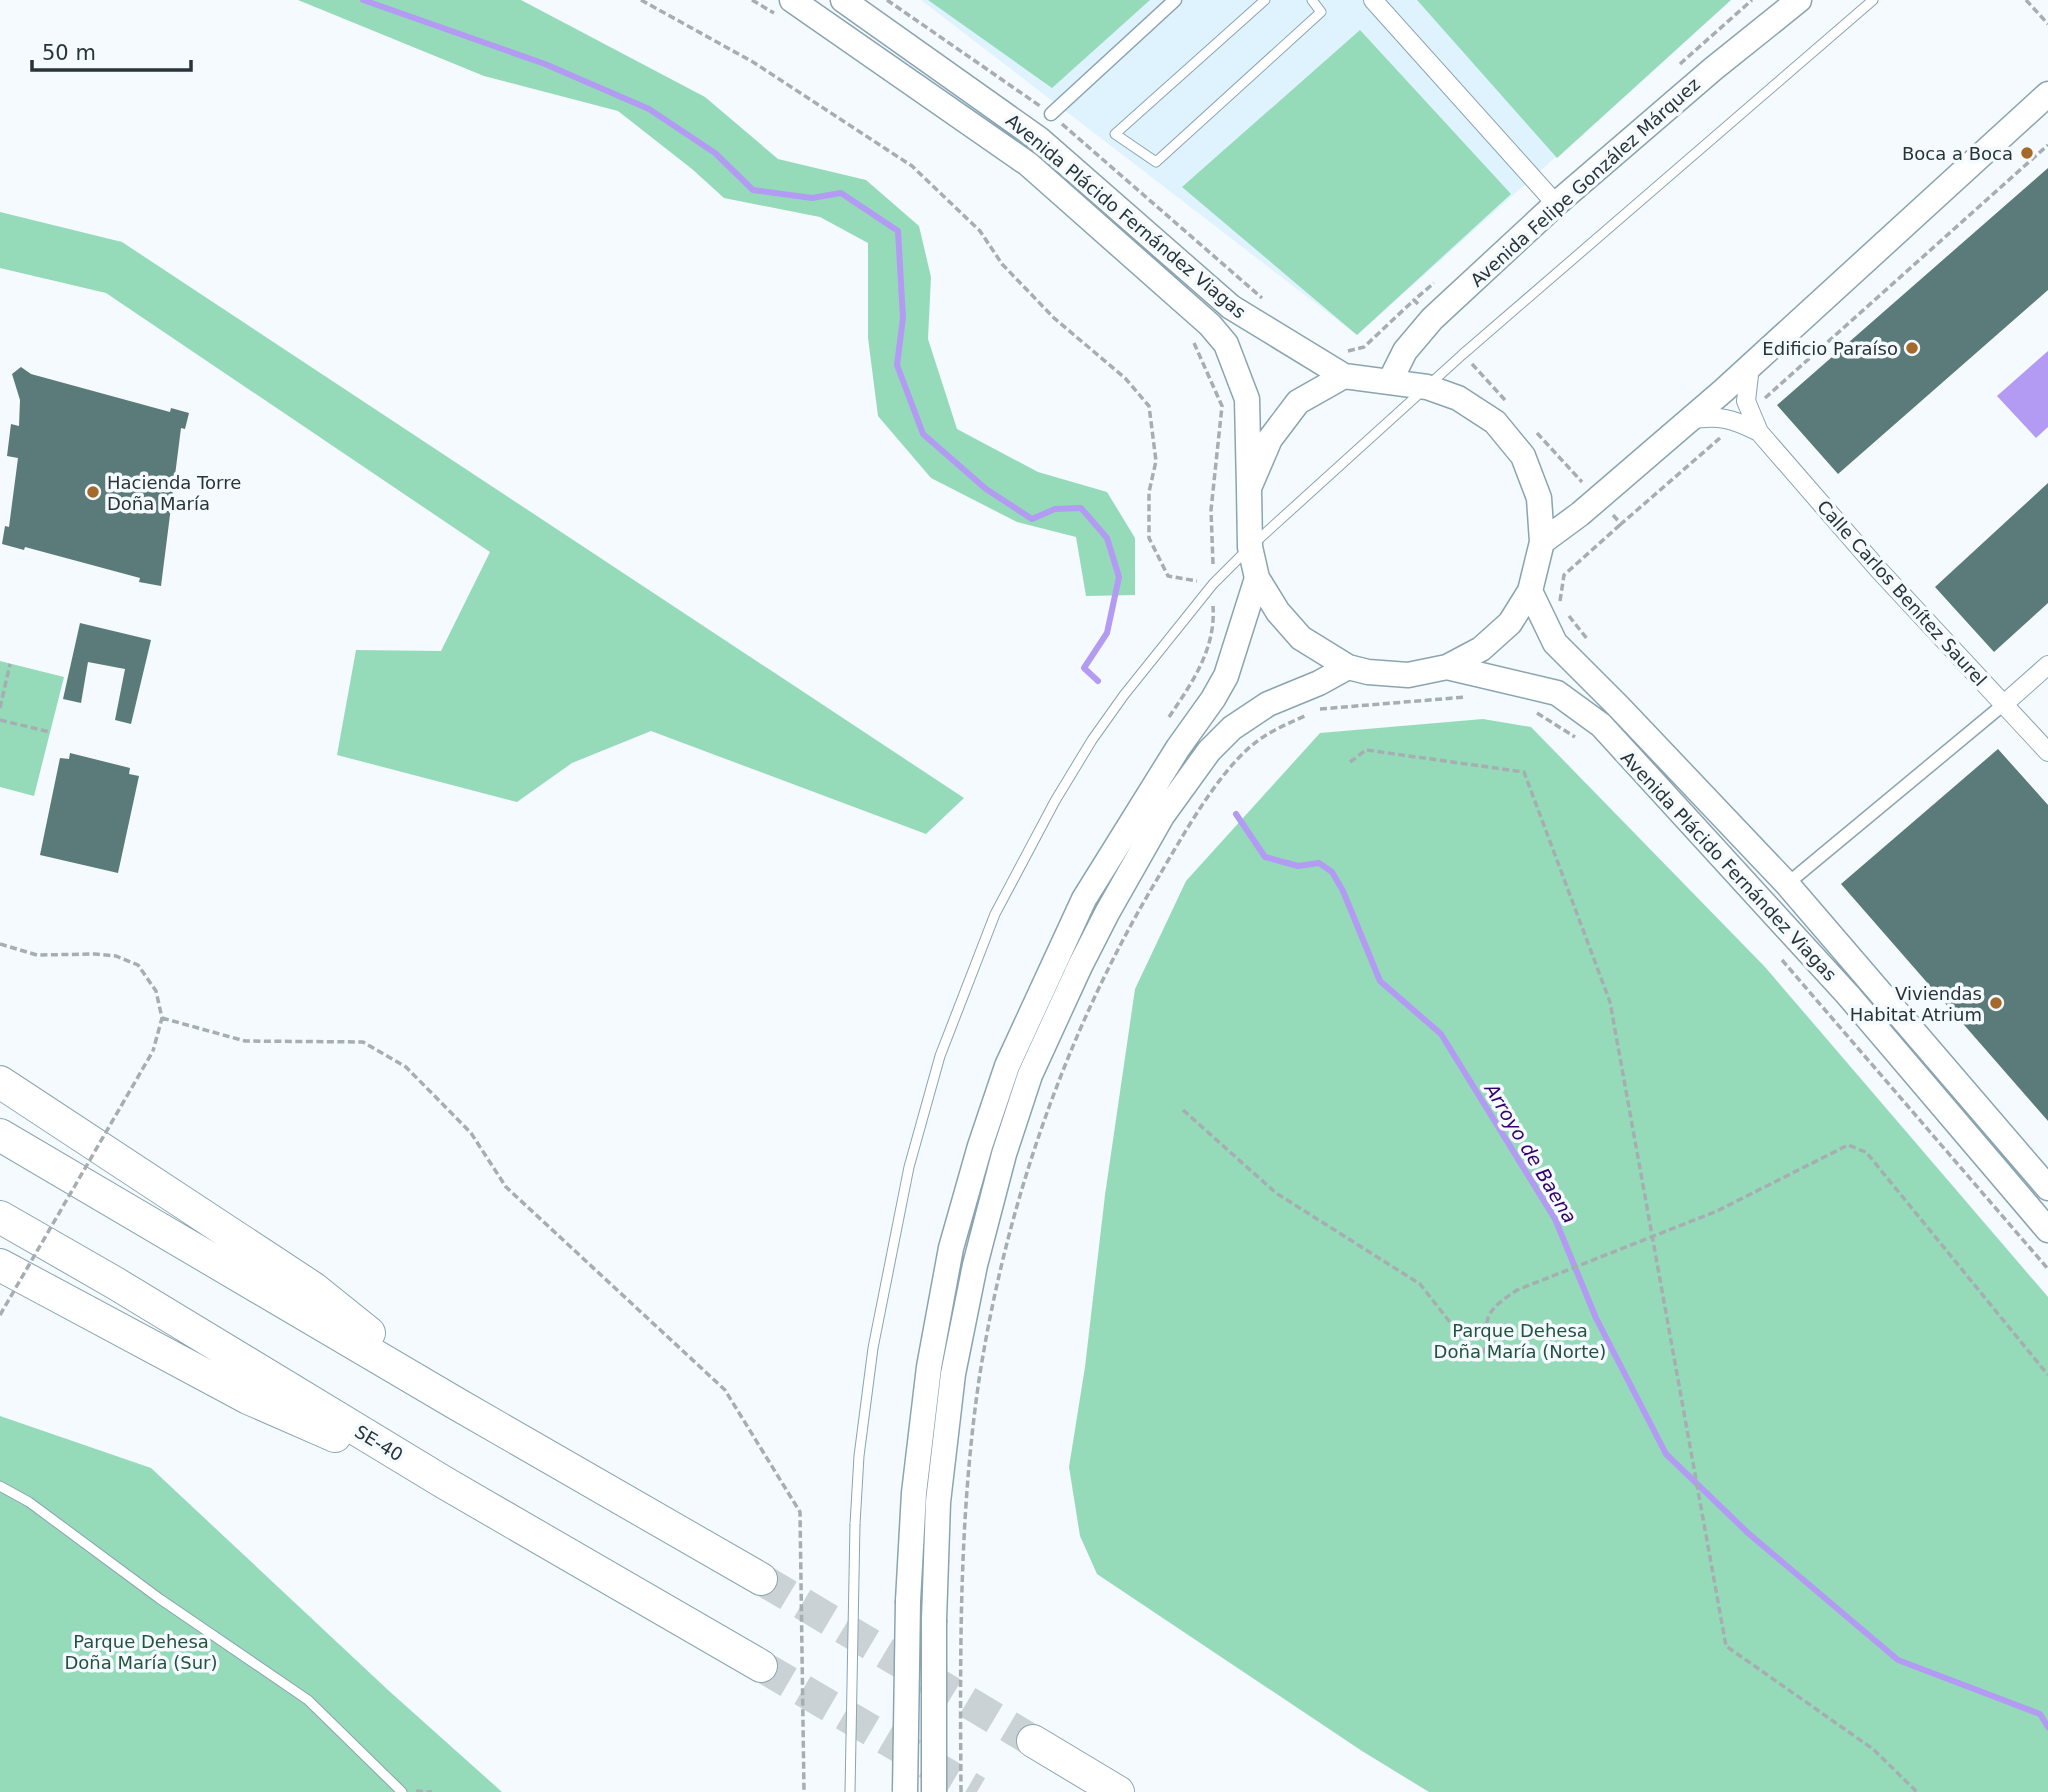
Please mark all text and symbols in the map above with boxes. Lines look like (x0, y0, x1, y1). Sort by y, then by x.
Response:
scale bar (32, 28, 191, 72)
text: 50 m (42, 41, 96, 65)
street label: Avenida Felipe González Márquez (1466, 73, 1704, 291)
street label: Avenida Plácido Fernández Viagas (1002, 109, 1250, 323)
place label: Boca a Boca (1902, 143, 2013, 164)
marker: Boca a Boca (2019, 145, 2035, 161)
place label: Edificio Paraíso (1762, 338, 1898, 359)
marker: Edificio Paraíso (1904, 340, 1920, 356)
place label: Hacienda Torre Doña María (107, 472, 241, 514)
marker: Hacienda Torre Doña María (85, 484, 101, 500)
street label: Calle Carlos Benítez Saurel (1813, 496, 1991, 690)
street label: Avenida Plácido Fernández Viagas (1617, 747, 1841, 985)
place label: Viviendas Habitat Atrium (1850, 983, 1982, 1025)
marker: Viviendas Habitat Atrium (1988, 995, 2004, 1011)
water label: Arroyo de Baena (1480, 1077, 1581, 1227)
park label: Parque Dehesa Doña María (Norte) (1434, 1320, 1606, 1362)
street label: SE-40 (351, 1421, 407, 1465)
park label: Parque Dehesa Doña María (Sur) (64, 1631, 218, 1673)

